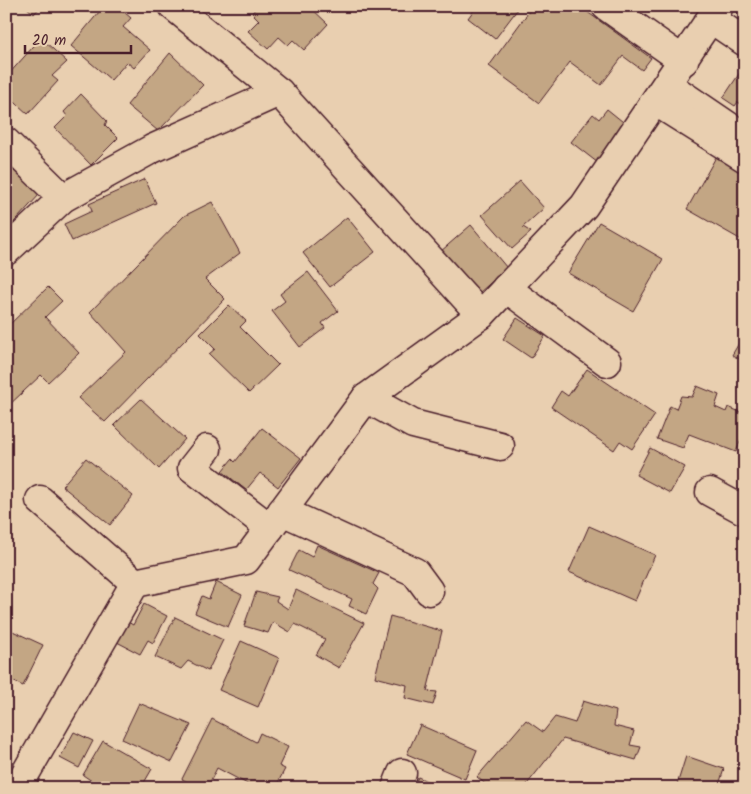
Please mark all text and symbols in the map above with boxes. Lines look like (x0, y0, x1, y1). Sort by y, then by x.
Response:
scale bar (25, 22, 131, 54)
text: 20 m (32, 29, 66, 53)

